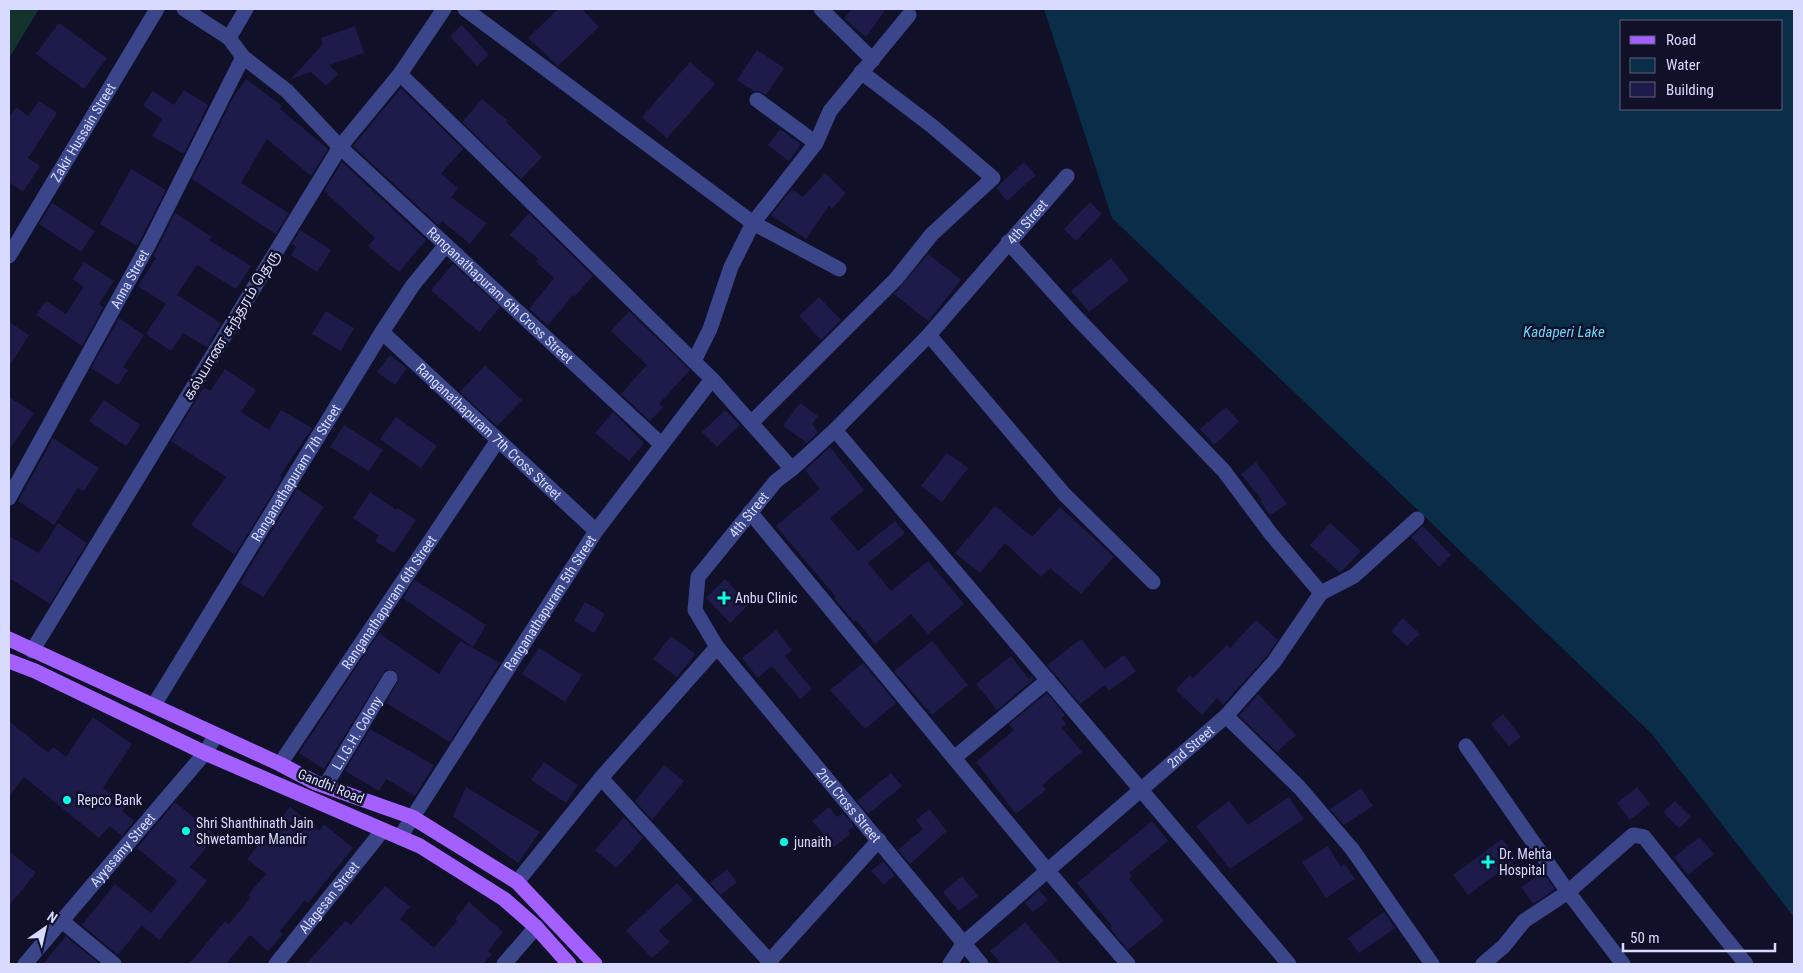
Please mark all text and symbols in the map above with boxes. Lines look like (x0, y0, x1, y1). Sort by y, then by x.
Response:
legend (1620, 20, 1783, 110)
text: Road (1666, 31, 1696, 49)
text: Water (1666, 56, 1701, 74)
street label: Zakir Hussain Street (47, 80, 119, 185)
text: Building (1666, 81, 1714, 99)
street label: 4th Street (1003, 196, 1051, 247)
street label: Ranganathapuram 6th Cross Street (424, 224, 576, 367)
street label: Anna Street (107, 247, 152, 311)
street label: கல்யாண சுந்தரம் தெரு (180, 247, 284, 404)
water label: Kadaperi Lake (1523, 323, 1605, 341)
street label: Ranganathapuram 7th Cross Street (413, 360, 565, 503)
street label: Ranganathapuram 7th Street (248, 401, 344, 544)
street label: 4th Street (725, 489, 772, 541)
street label: Ranganathapuram 6th Street (338, 532, 440, 672)
street label: Ranganathapuram 5th Street (501, 532, 599, 674)
place label: Anbu Clinic (735, 590, 798, 606)
marker: Anbu Clinic (717, 591, 731, 605)
street label: L.I.G.H. Colony (329, 693, 385, 773)
street label: 2nd Street (1164, 722, 1217, 771)
street label: Gandhi Road (296, 765, 366, 807)
street label: 2nd Cross Street (813, 765, 884, 846)
place label: Repco Bank (77, 792, 143, 808)
marker: Repco Bank (61, 794, 73, 806)
street label: Ayyasamy Street (87, 810, 158, 890)
place label: Shri Shanthinath Jain Shwetambar Mandir (196, 815, 313, 847)
marker: Shri Shanthinath Jain Shwetambar Mandir (180, 825, 192, 837)
place label: junaith (793, 834, 832, 850)
marker: junaith (778, 836, 790, 848)
place label: Dr. Mehta Hospital (1499, 846, 1552, 878)
marker: Dr. Mehta Hospital (1481, 855, 1495, 869)
street label: Alagesan Street (296, 858, 363, 937)
north arrow (20, 903, 70, 953)
text: N (44, 908, 60, 926)
scale bar (1623, 920, 1776, 952)
text: 50 m (1630, 929, 1660, 947)

